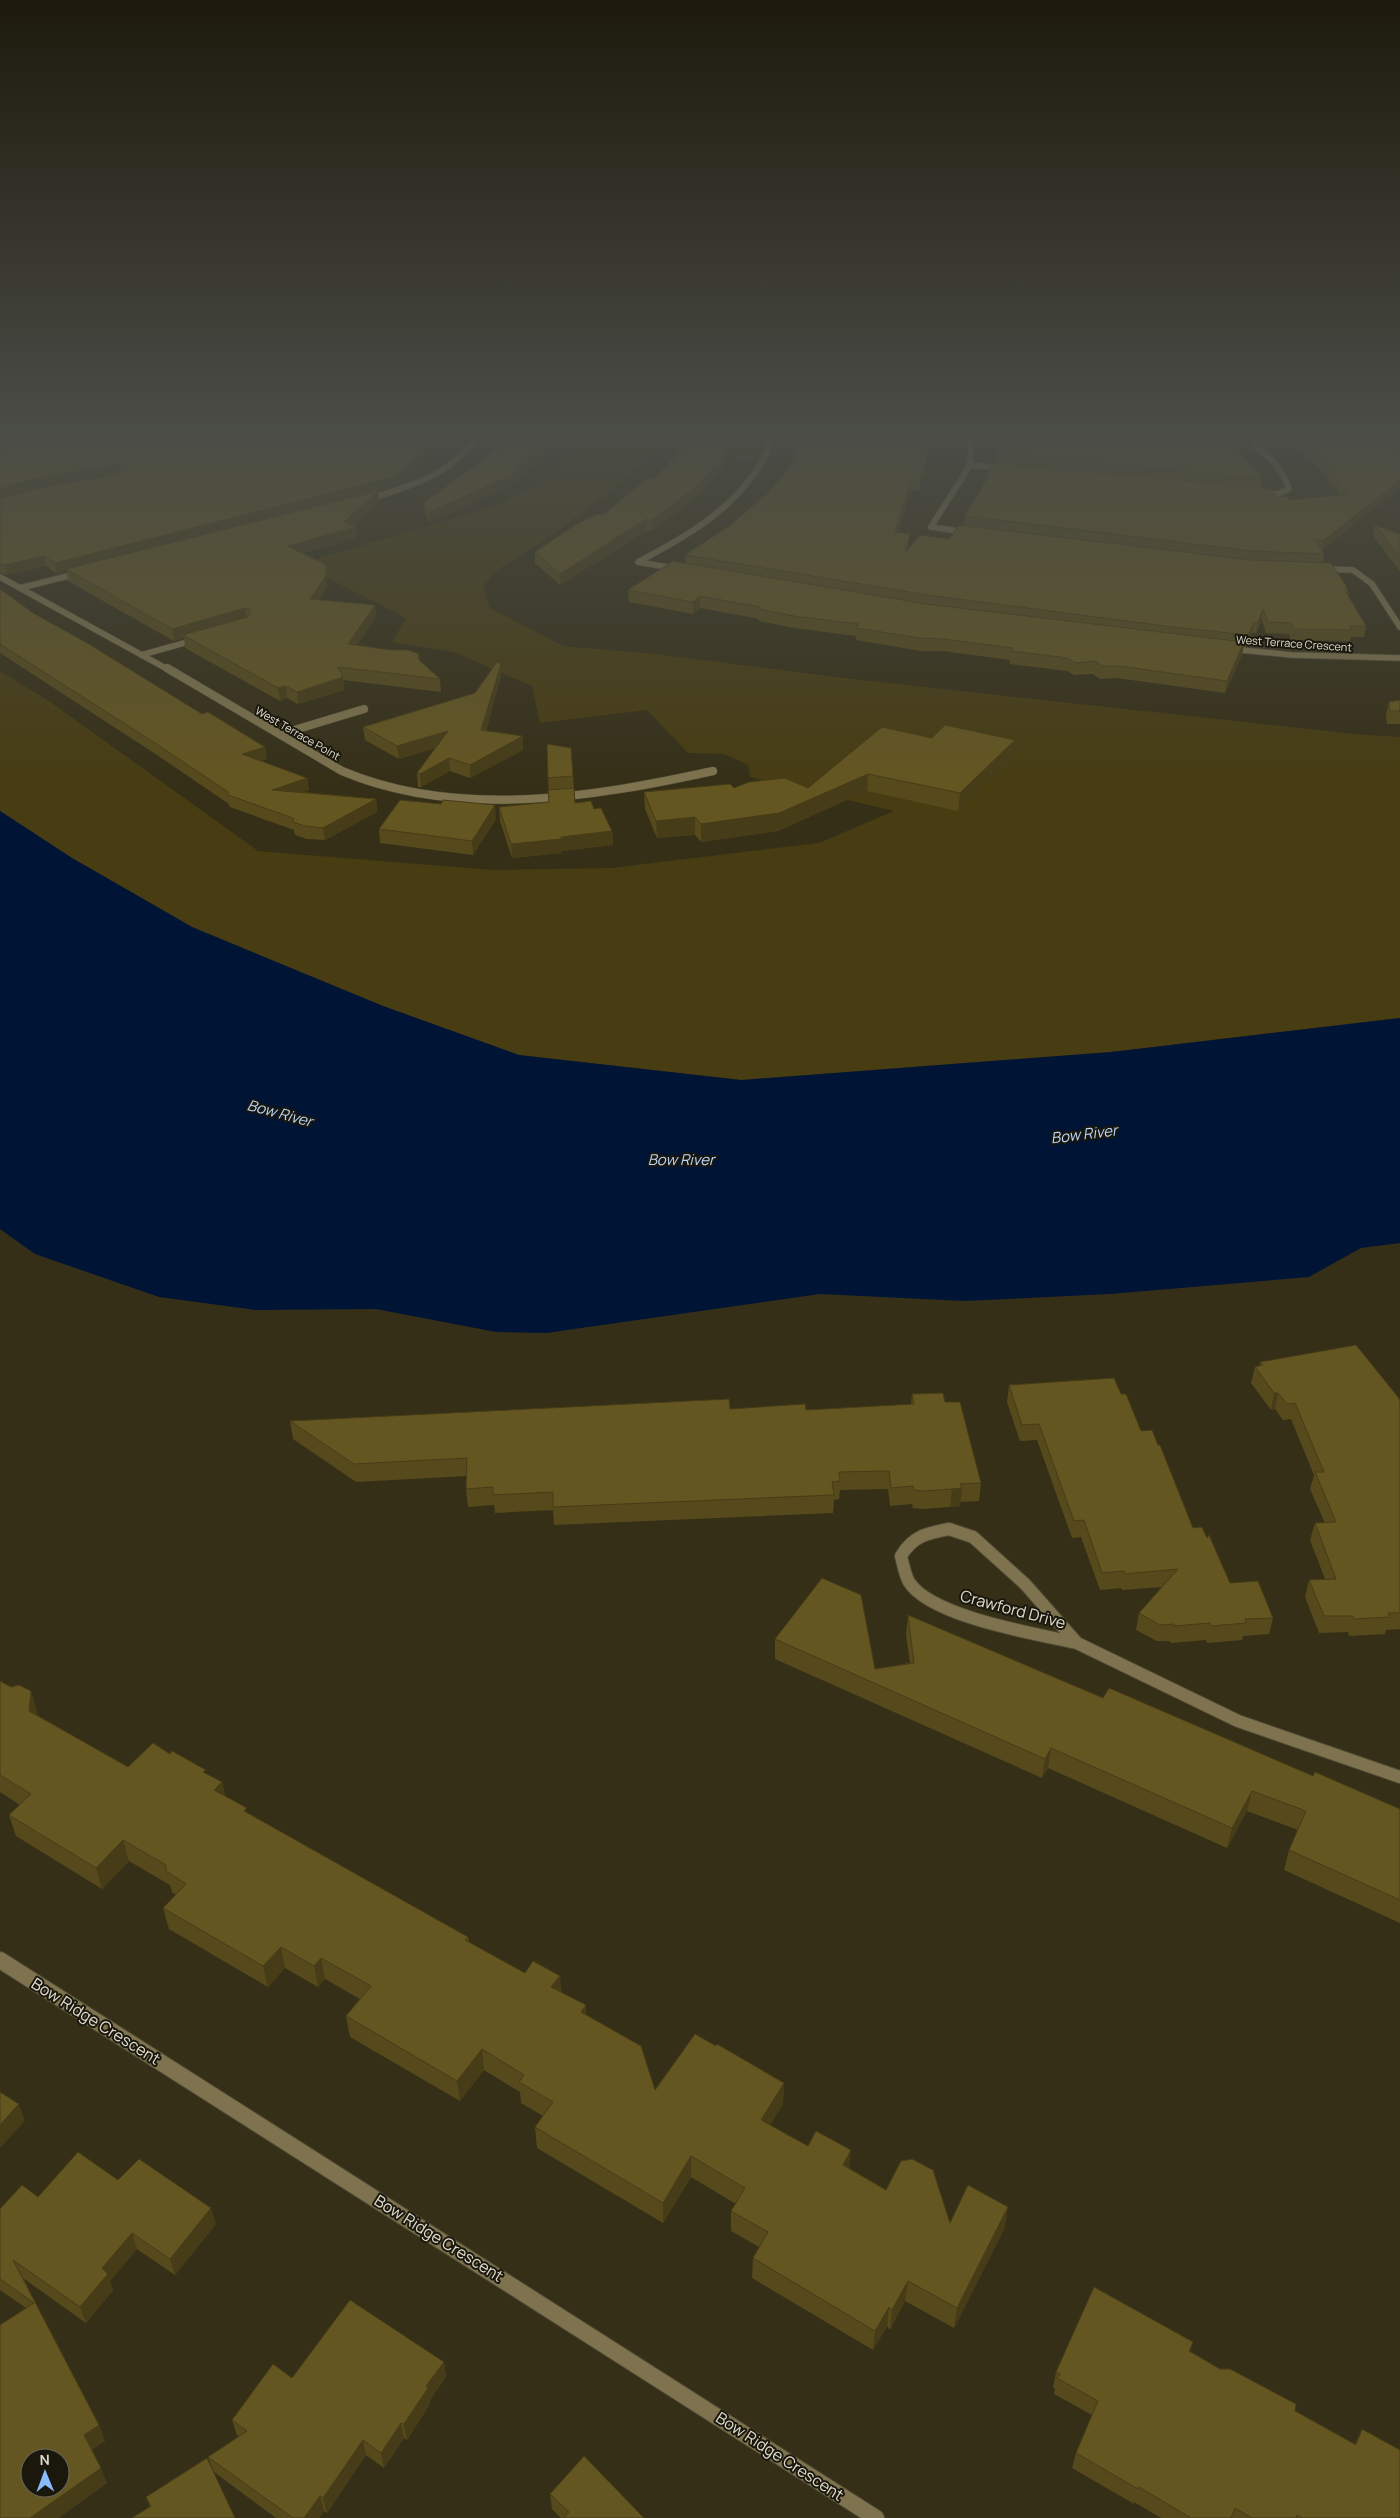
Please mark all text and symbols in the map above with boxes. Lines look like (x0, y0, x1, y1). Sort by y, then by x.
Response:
street label: West Terrace Crescent (1236, 631, 1352, 655)
street label: West Terrace Point (253, 703, 343, 763)
water label: Bow River (245, 1094, 317, 1132)
water label: Bow River (1050, 1119, 1121, 1148)
water label: Bow River (648, 1149, 717, 1170)
street label: Crawford Drive (958, 1584, 1068, 1634)
street label: Bow Ridge Crescent (27, 1972, 165, 2070)
street label: Bow Ridge Crescent (370, 2189, 508, 2287)
street label: Bow Ridge Crescent (712, 2406, 848, 2506)
north arrow (20, 2448, 70, 2498)
text: N (40, 2450, 50, 2469)

